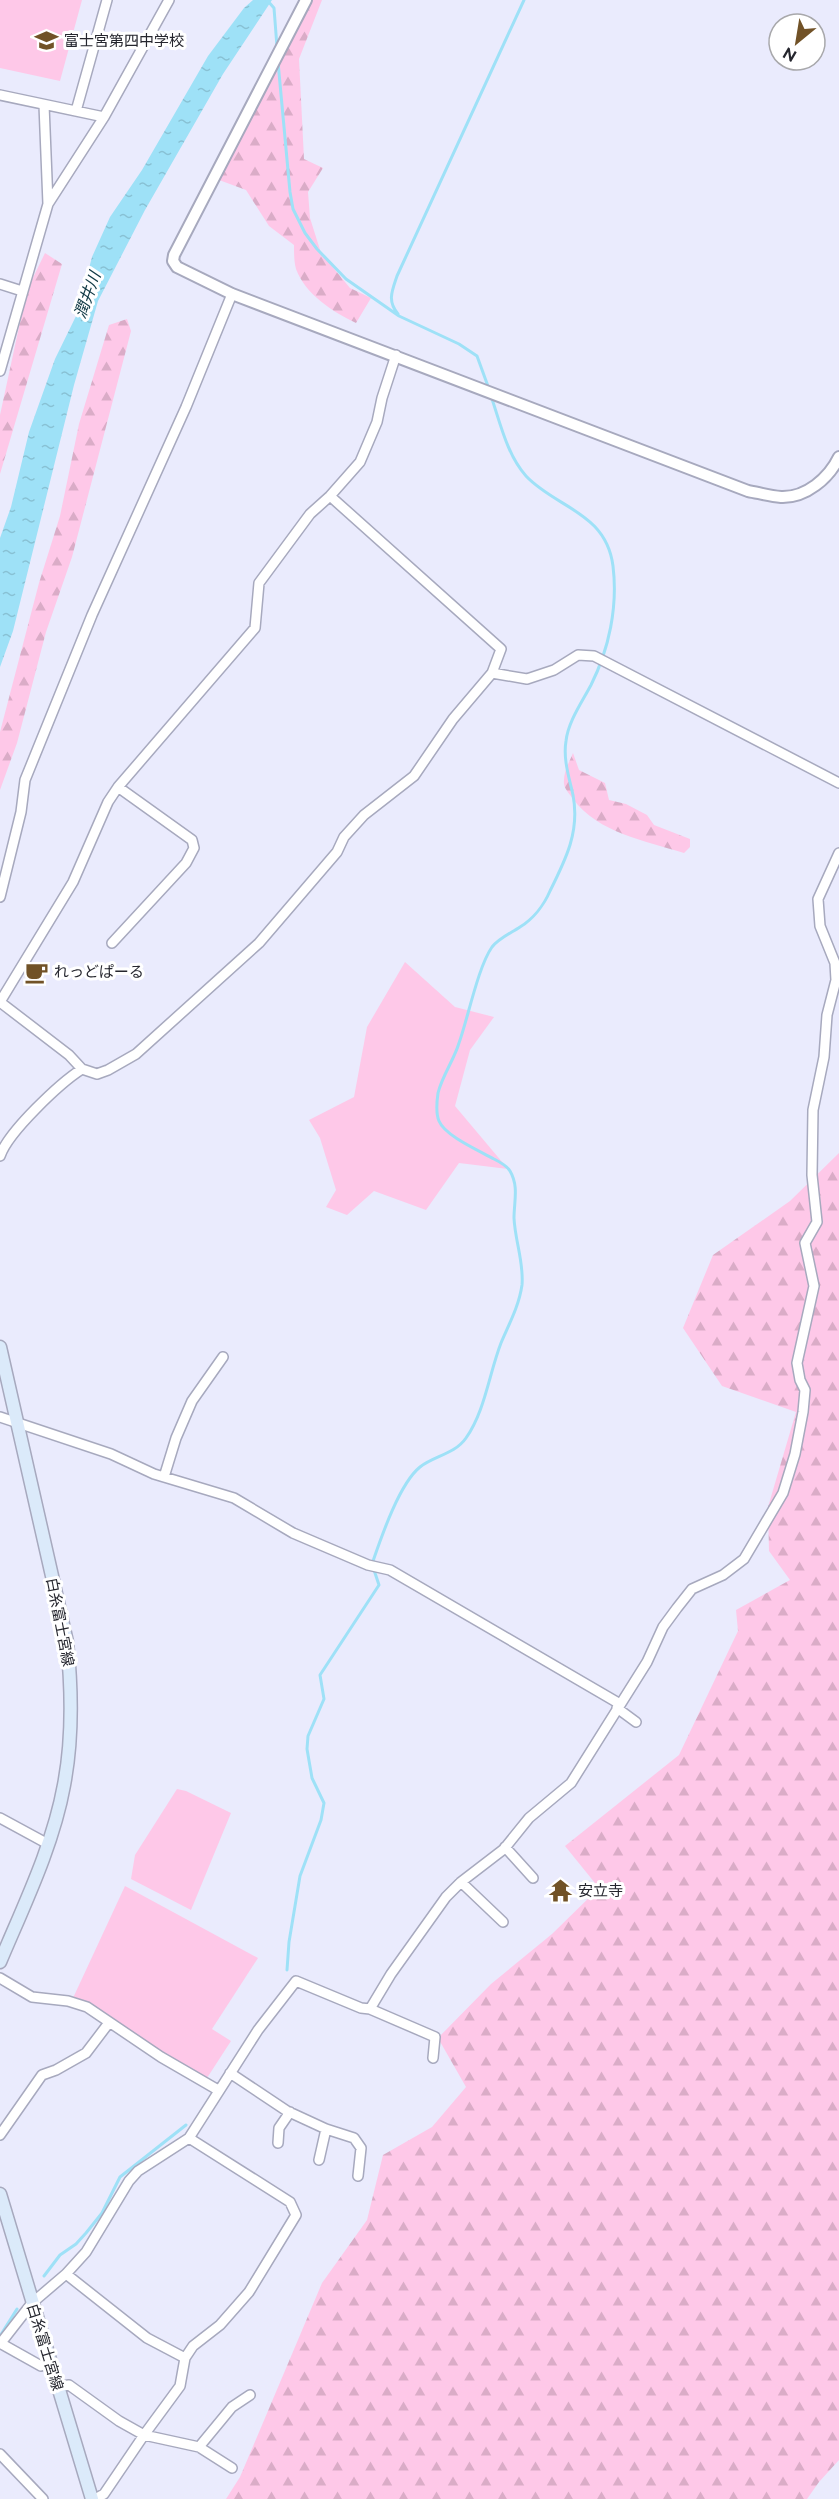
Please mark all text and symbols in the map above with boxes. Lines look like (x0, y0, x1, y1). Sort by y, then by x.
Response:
north arrow (767, 12, 827, 72)
school or university icon: 富士宮第四中学校 (33, 28, 59, 54)
place label: 富士宮第四中学校 (64, 32, 184, 50)
text: N (780, 43, 800, 66)
water label: 潤井川 (70, 267, 105, 321)
cafe icon: れっどぱーる (23, 959, 49, 985)
place label: れっどぱーる (54, 963, 144, 981)
street label: 白糸富士宮線 (43, 1576, 77, 1668)
temple icon: 安立寺 (547, 1878, 573, 1904)
place label: 安立寺 (578, 1882, 623, 1900)
street label: 白糸富士宮線 (23, 2301, 67, 2393)

